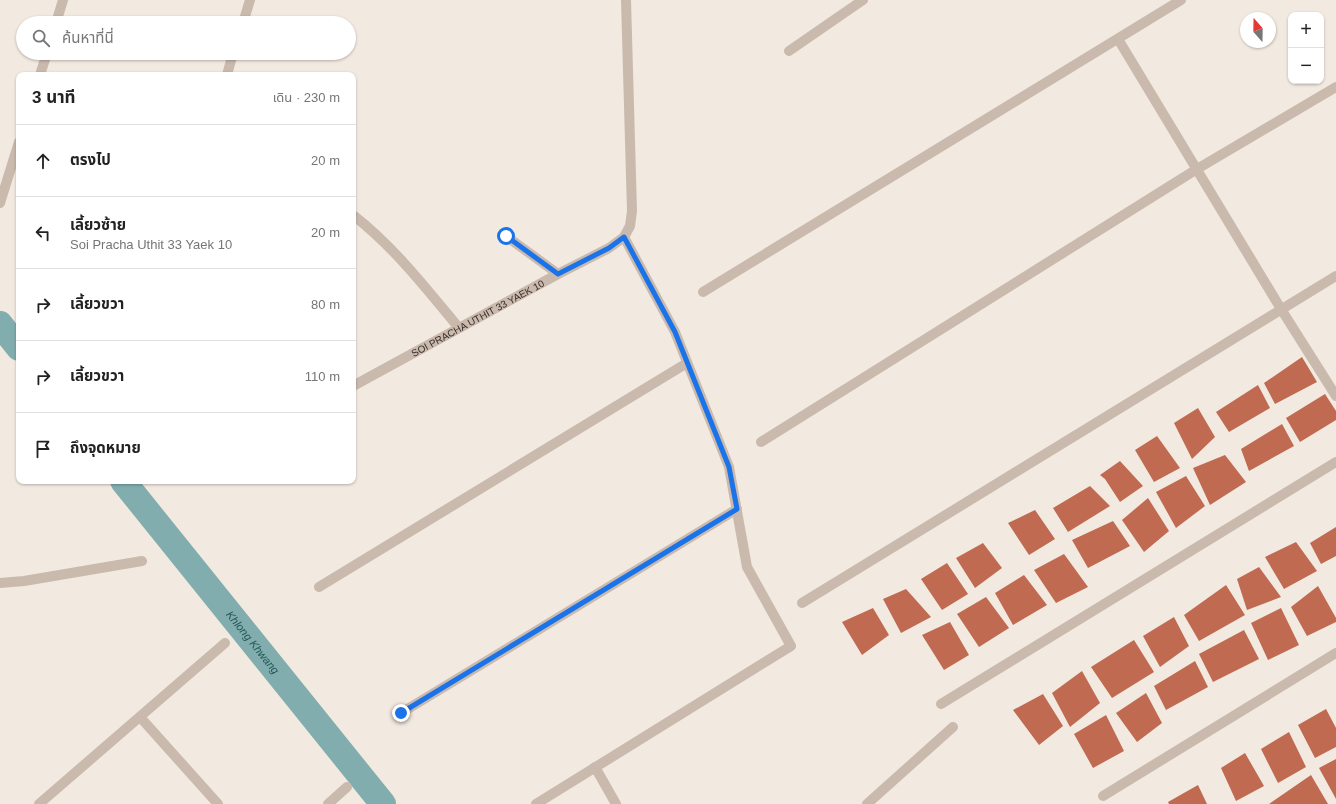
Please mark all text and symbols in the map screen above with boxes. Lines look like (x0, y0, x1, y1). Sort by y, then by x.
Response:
north arrow (1240, 12, 1276, 48)
map controls (1288, 12, 1324, 84)
button: + (1288, 12, 1324, 48)
search box (16, 16, 356, 60)
icon: search (30, 27, 52, 49)
text: ค้นหาที่นี่ (62, 29, 114, 46)
button: − (1288, 48, 1324, 84)
text: 3 นาที (32, 88, 76, 107)
text: เดิน · 230 m (273, 90, 340, 105)
icon: ahead (32, 150, 54, 172)
text: ตรงไป (70, 151, 111, 168)
text: 20 m (311, 153, 340, 168)
text: เลี้ยวซ้าย (70, 216, 126, 233)
icon: left (32, 222, 54, 244)
text: 20 m (311, 225, 340, 240)
route start (497, 227, 515, 245)
text: Soi Pracha Uthit 33 Yaek 10 (70, 237, 232, 252)
street label: SOI PRACHA UTHIT 33 YAEK 10 (409, 277, 546, 359)
icon: right (32, 294, 54, 316)
text: เลี้ยวขวา (70, 295, 124, 312)
text: 80 m (311, 297, 340, 312)
icon: right (32, 366, 54, 388)
text: เลี้ยวขวา (70, 367, 124, 384)
text: 110 m (305, 369, 340, 384)
icon: arrive (32, 438, 54, 460)
text: ถึงจุดหมาย (70, 439, 141, 456)
water label: Khlong Khwang (224, 608, 282, 677)
route end (392, 704, 410, 722)

